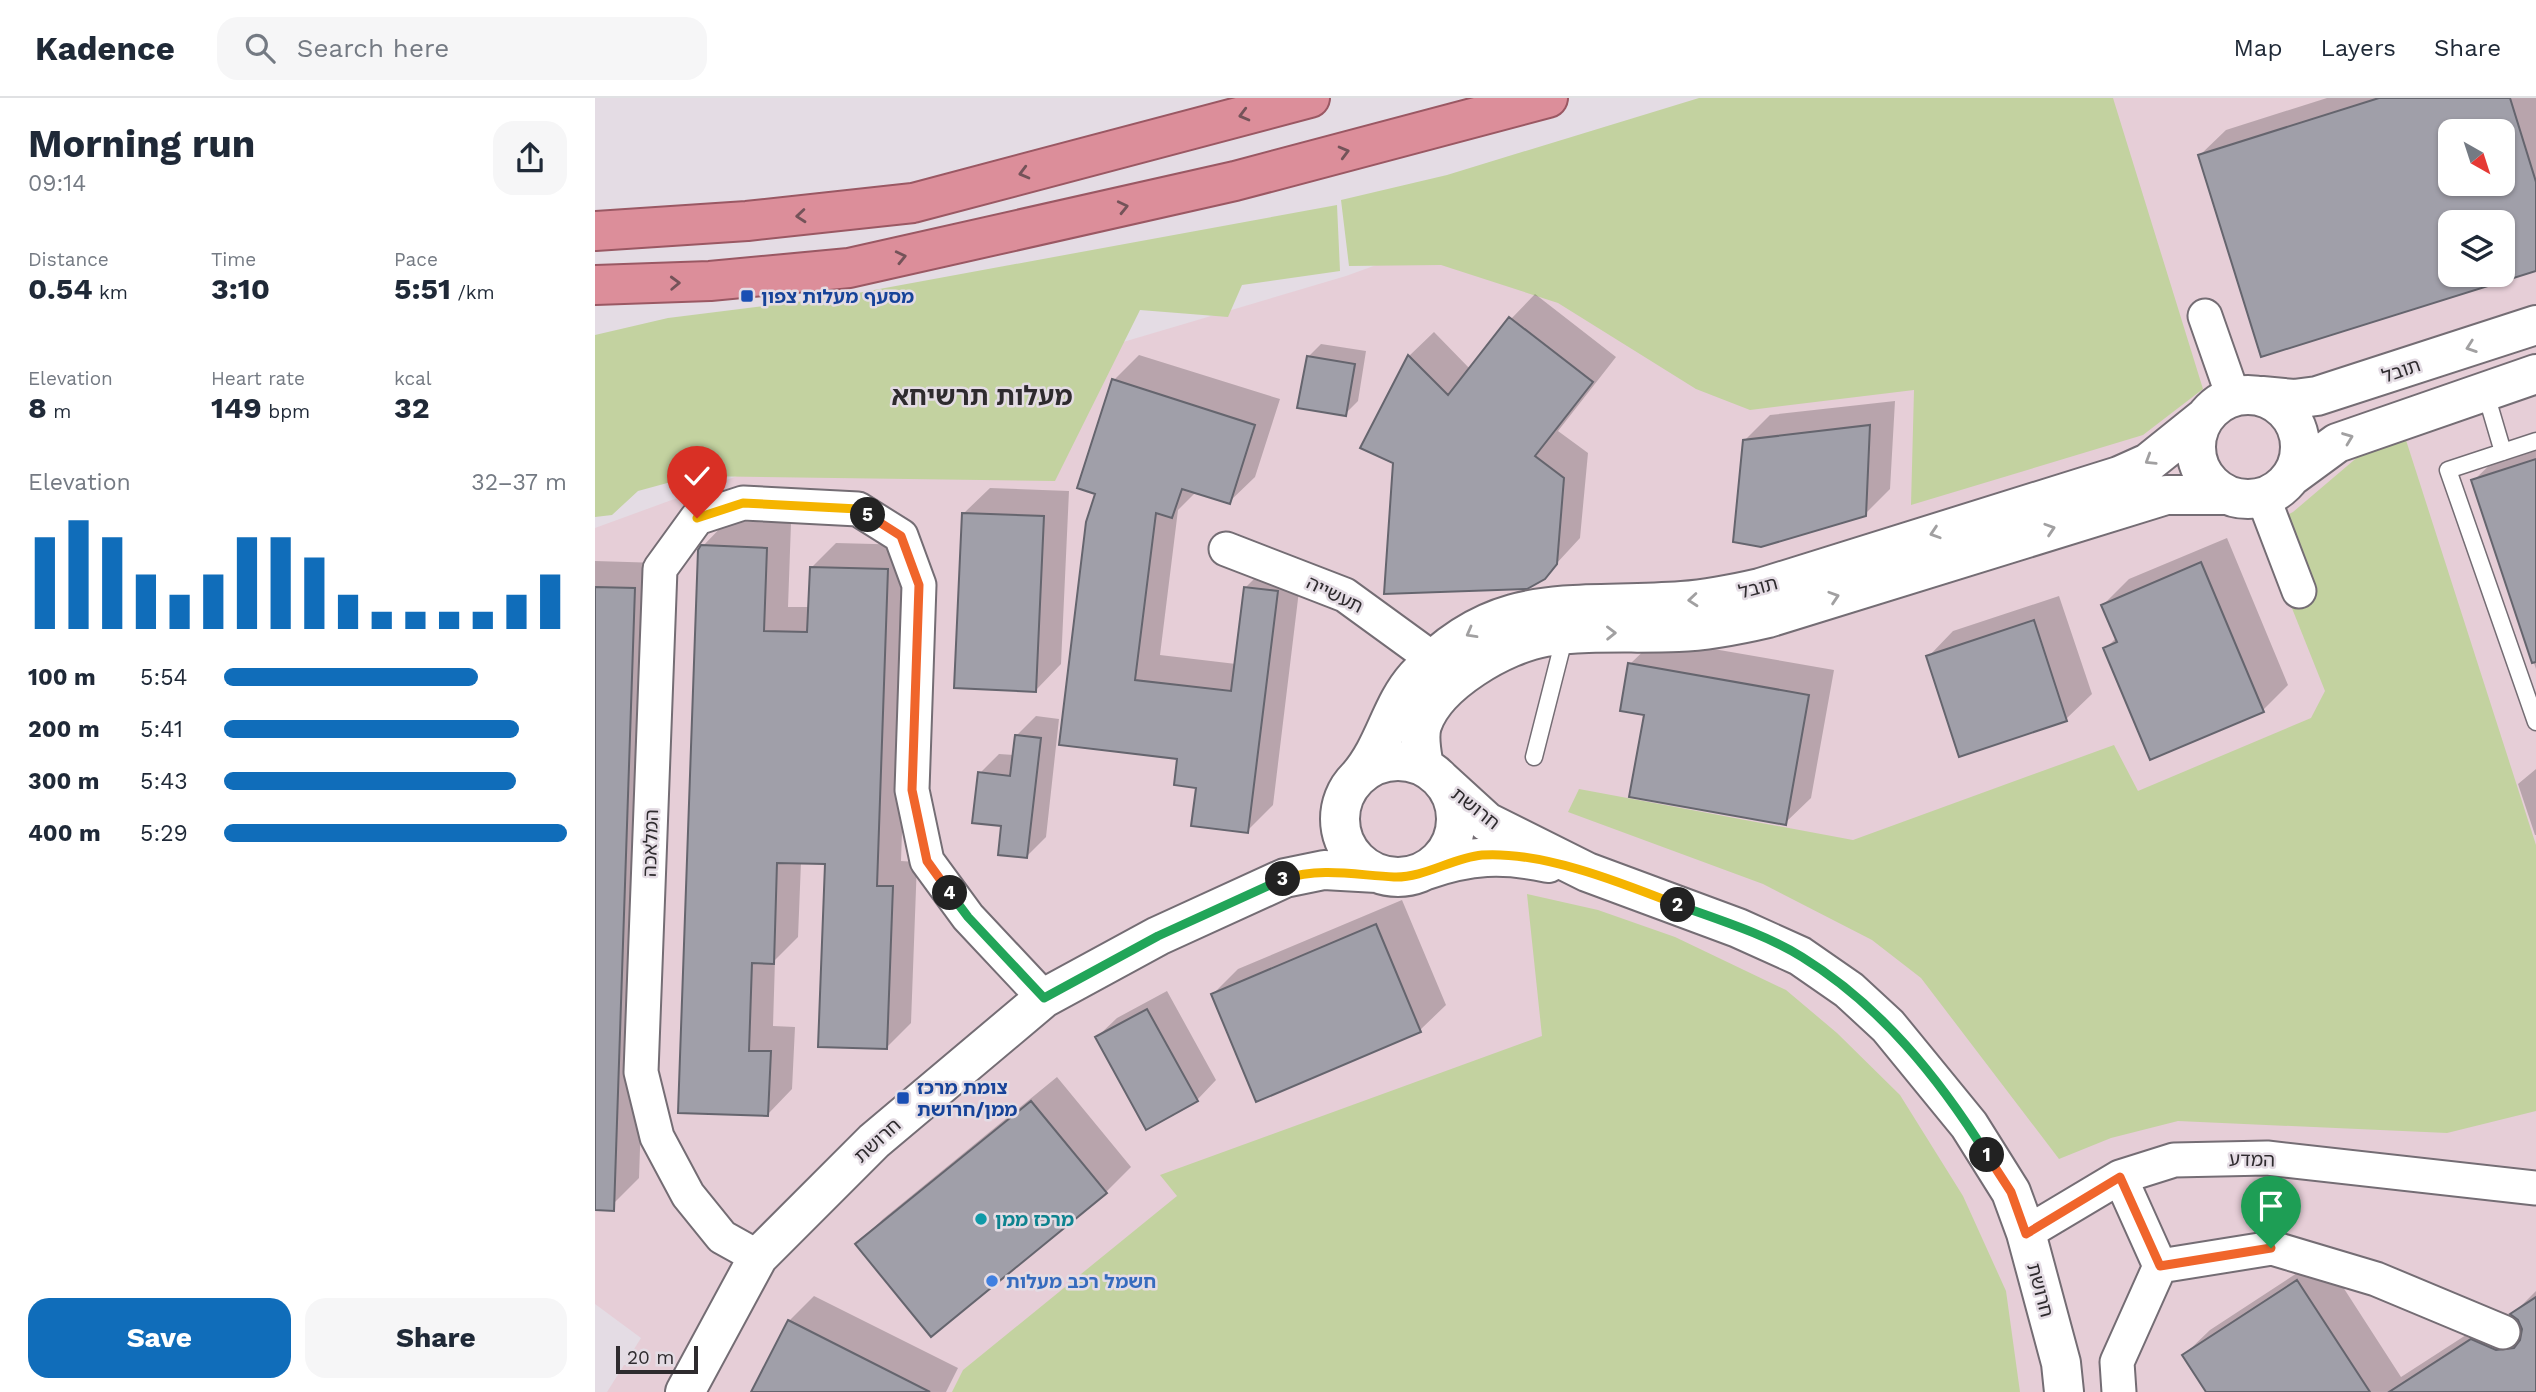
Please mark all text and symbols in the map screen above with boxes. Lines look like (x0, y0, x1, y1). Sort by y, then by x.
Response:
search box (217, 17, 707, 80)
text: Kadence (35, 29, 175, 68)
icon: search (241, 29, 279, 67)
text: Search here (297, 33, 449, 63)
text: Map (2234, 34, 2282, 62)
text: Layers (2320, 34, 2396, 62)
text: Share (2434, 34, 2501, 62)
one-way arrow (1238, 107, 1250, 121)
north arrow (2438, 119, 2515, 196)
map controls (2438, 119, 2515, 287)
button: share (493, 121, 567, 195)
text: Morning run (28, 122, 255, 166)
one-way arrow (1337, 146, 1349, 161)
one-way arrow (1018, 165, 1030, 179)
text: 09:14 (28, 170, 86, 197)
one-way arrow (1117, 200, 1129, 215)
one-way arrow (795, 208, 806, 223)
button: layers (2438, 210, 2515, 287)
text: Distance (28, 248, 109, 271)
text: Time (211, 248, 256, 271)
text: Pace (394, 248, 438, 271)
one-way arrow (895, 250, 907, 265)
text: 0.54 (28, 271, 93, 306)
text: 3:10 (211, 271, 270, 306)
text: 5:51 (394, 271, 451, 306)
one-way arrow (670, 275, 681, 290)
text: km (93, 281, 128, 304)
text: /km (451, 281, 495, 304)
place label: מסעף מעלות צפון (761, 285, 914, 308)
marker: מסעף מעלות צפון (739, 288, 755, 304)
one-way arrow (2466, 339, 2478, 353)
street label: תובל (2379, 353, 2424, 388)
text: Elevation (28, 367, 113, 390)
text: Heart rate (211, 367, 305, 390)
text: kcal (394, 367, 432, 390)
district label: מעלות תרשיחא (891, 381, 1073, 411)
text: 8 (28, 390, 47, 425)
text: 149 (211, 390, 262, 425)
text: 32 (394, 390, 430, 425)
text: m (47, 400, 71, 423)
text: bpm (262, 400, 310, 423)
one-way arrow (2342, 433, 2354, 447)
pin (667, 446, 727, 518)
one-way arrow (2145, 451, 2158, 464)
icon: check (678, 457, 716, 495)
text: Elevation (28, 469, 131, 496)
text: 32–37 m (471, 469, 567, 496)
pin: 5 (851, 498, 885, 532)
text: 5 (862, 503, 873, 526)
one-way arrow (2044, 522, 2056, 537)
one-way arrow (1930, 524, 1942, 539)
street label: תעשייה (1303, 571, 1367, 618)
street label: תובל (1736, 571, 1780, 604)
one-way arrow (1827, 591, 1839, 606)
one-way arrow (1687, 592, 1698, 607)
one-way arrow (1466, 625, 1478, 638)
one-way arrow (1606, 625, 1616, 641)
text: 100 m (28, 664, 96, 691)
text: 5:54 (140, 664, 188, 691)
text: 200 m (28, 716, 100, 743)
text: 5:41 (140, 716, 183, 743)
text: 300 m (28, 768, 99, 795)
text: 5:43 (140, 768, 188, 795)
street label: חרושת (1447, 782, 1504, 834)
street label: המלאכה (638, 809, 663, 877)
text: 400 m (28, 820, 101, 847)
text: 5:29 (140, 820, 188, 847)
pin: 3 (1265, 862, 1301, 896)
text: 3 (1277, 867, 1288, 890)
pin: 4 (933, 876, 967, 910)
text: 4 (943, 881, 956, 904)
pin: 2 (1661, 888, 1695, 922)
text: 2 (1672, 893, 1683, 916)
place label: צומת מרכז ממן/חרושת (917, 1076, 1017, 1121)
marker: צומת מרכז ממן/חרושת (895, 1090, 911, 1106)
street label: חרושת (849, 1113, 906, 1167)
pin: 1 (1969, 1138, 2005, 1172)
text: 1 (1982, 1143, 1991, 1166)
street label: המדע (2229, 1148, 2275, 1171)
pin (2241, 1176, 2301, 1248)
icon: arrive (2252, 1187, 2290, 1225)
place label: מרכז ממן (995, 1208, 1074, 1231)
marker: מרכז ממן (973, 1211, 989, 1227)
street label: חרושת (2022, 1261, 2059, 1320)
place label: חשמל רכב מעלות (1006, 1270, 1156, 1293)
marker: חשמל רכב מעלות (984, 1273, 1000, 1289)
button: Save (28, 1298, 291, 1378)
button: Share (305, 1298, 567, 1378)
scale bar (616, 1343, 698, 1375)
text: 20 m (627, 1346, 674, 1369)

